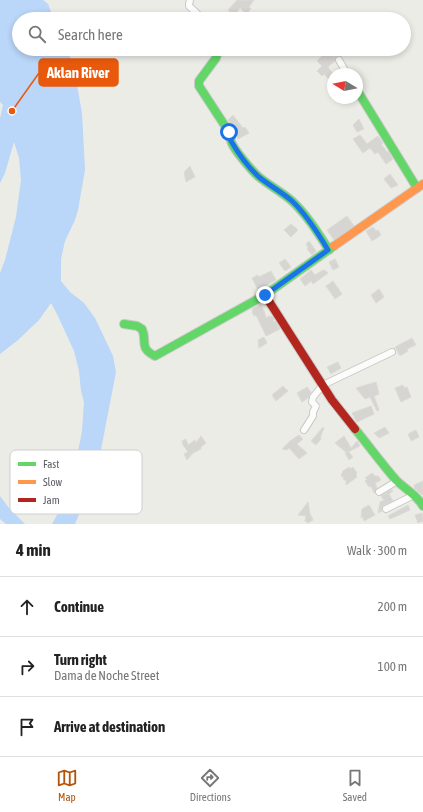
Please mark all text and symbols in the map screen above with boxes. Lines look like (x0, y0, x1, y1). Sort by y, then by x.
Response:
search box (12, 12, 411, 56)
icon: search (26, 23, 48, 45)
text: Search here (58, 26, 123, 43)
callout: Aklan River (39, 59, 118, 86)
text: Aklan River (46, 64, 110, 81)
north arrow (327, 68, 363, 104)
route start (220, 123, 238, 141)
route end (256, 286, 274, 304)
legend (10, 450, 142, 514)
text: Fast (43, 458, 59, 470)
text: Slow (43, 476, 62, 488)
text: Jam (43, 494, 60, 506)
text: 4 min (16, 540, 51, 560)
text: Walk · 300 m (347, 543, 407, 558)
icon: ahead (16, 596, 38, 618)
text: Continue (54, 598, 104, 615)
text: 200 m (378, 599, 407, 614)
text: Turn right (54, 651, 107, 668)
icon: right (16, 656, 38, 678)
text: 100 m (378, 659, 407, 674)
text: Dama de Noche Street (54, 668, 159, 683)
icon: arrive (16, 716, 38, 738)
text: Arrive at destination (54, 718, 165, 735)
tab: Map (56, 767, 78, 803)
tab: Directions (190, 767, 231, 803)
tab: Saved (343, 767, 367, 803)

